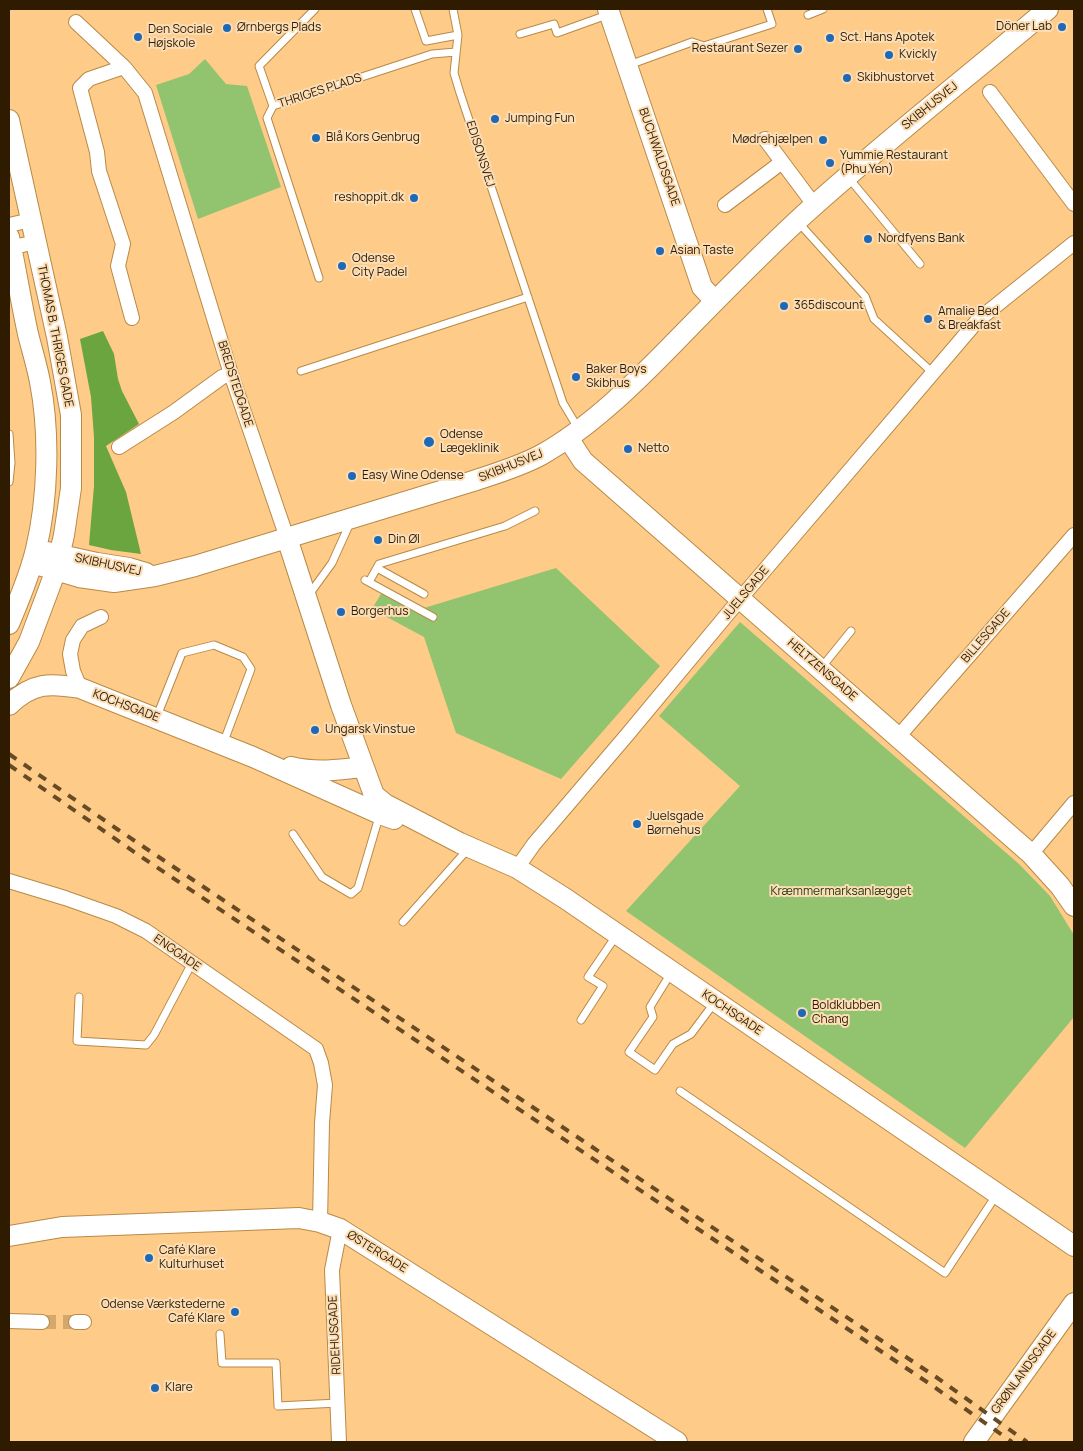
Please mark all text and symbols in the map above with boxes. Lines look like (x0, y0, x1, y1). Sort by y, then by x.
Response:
place label: Döner Lab (996, 20, 1052, 34)
place label: Ørnbergs Plads (237, 21, 321, 35)
marker: Döner Lab (1056, 21, 1068, 33)
marker: Ørnbergs Plads (221, 22, 233, 34)
place label: Den Sociale Højskole (148, 23, 213, 51)
marker: Den Sociale Højskole (132, 31, 144, 43)
place label: Sct. Hans Apotek (840, 31, 934, 45)
marker: Sct. Hans Apotek (824, 32, 836, 44)
place label: Restaurant Sezer (692, 42, 788, 56)
marker: Restaurant Sezer (792, 43, 804, 55)
place label: Kvickly (899, 48, 937, 62)
marker: Kvickly (883, 49, 895, 61)
street label: THRIGES PLADS (276, 71, 364, 111)
place label: Skibhustorvet (857, 71, 934, 85)
marker: Skibhustorvet (841, 72, 853, 84)
street label: SKIBHUSVEJ (899, 79, 961, 133)
street label: BUCHWALDSGADE (635, 106, 683, 208)
place label: Jumping Fun (505, 112, 575, 126)
marker: Jumping Fun (489, 113, 501, 125)
street label: EDISONSVEJ (463, 119, 497, 189)
place label: Blå Kors Genbrug (326, 131, 420, 145)
marker: Blå Kors Genbrug (310, 132, 322, 144)
place label: Mødrehjælpen (732, 133, 813, 147)
marker: Mødrehjælpen (817, 134, 829, 146)
place label: Yummie Restaurant (Phu Yen) (840, 149, 948, 177)
marker: Yummie Restaurant (Phu Yen) (824, 157, 836, 169)
place label: reshoppit.dk (334, 191, 404, 205)
marker: reshoppit.dk (408, 192, 420, 204)
place label: Nordfyens Bank (878, 232, 965, 246)
marker: Nordfyens Bank (862, 233, 874, 245)
place label: Asian Taste (670, 244, 734, 258)
marker: Asian Taste (654, 245, 666, 257)
place label: Odense City Padel (352, 252, 407, 280)
marker: Odense City Padel (336, 260, 348, 272)
street label: THOMAS B. THRIGES GADE (34, 263, 76, 409)
place label: 365discount (794, 299, 864, 313)
marker: 365discount (778, 300, 790, 312)
place label: Amalie Bed & Breakfast (938, 305, 1001, 333)
marker: Amalie Bed & Breakfast (922, 313, 934, 325)
street label: BREDSTEDGADE (214, 339, 256, 429)
place label: Baker Boys Skibhus (586, 363, 646, 391)
marker: Baker Boys Skibhus (570, 371, 582, 383)
place label: Odense Lægeklinik (440, 428, 499, 456)
marker: Odense Lægeklinik (422, 435, 436, 449)
place label: Netto (638, 442, 669, 456)
marker: Netto (622, 443, 634, 455)
street label: SKIBHUSVEJ (477, 447, 545, 485)
place label: Easy Wine Odense (362, 469, 464, 483)
marker: Easy Wine Odense (346, 470, 358, 482)
place label: Din Øl (388, 533, 420, 547)
marker: Din Øl (372, 534, 384, 546)
street label: SKIBHUSVEJ (73, 551, 143, 579)
street label: JUELSGADE (720, 563, 772, 623)
place label: Borgerhus (351, 605, 409, 619)
marker: Borgerhus (335, 606, 347, 618)
street label: BILLESGADE (959, 606, 1013, 666)
street label: HELTZENSGADE (784, 636, 860, 704)
street label: KOCHSGADE (91, 687, 161, 725)
place label: Ungarsk Vinstue (325, 723, 415, 737)
marker: Ungarsk Vinstue (309, 724, 321, 736)
place label: Juelsgade Børnehus (647, 810, 704, 838)
marker: Juelsgade Børnehus (631, 818, 643, 830)
park label: Kræmmermarksanlægget (770, 885, 912, 899)
street label: ENGGADE (151, 932, 203, 974)
street label: KOCHSGADE (699, 987, 765, 1039)
place label: Boldklubben Chang (812, 999, 880, 1027)
marker: Boldklubben Chang (796, 1007, 808, 1019)
street label: ØSTERGADE (344, 1228, 410, 1276)
place label: Café Klare Kulturhuset (159, 1244, 224, 1272)
marker: Café Klare Kulturhuset (143, 1252, 155, 1264)
street label: RIDEHUSGADE (326, 1295, 344, 1375)
place label: Odense Værkstederne Café Klare (101, 1298, 225, 1326)
marker: Odense Værkstederne Café Klare (229, 1306, 241, 1318)
street label: GRØNLANDSGADE (988, 1327, 1060, 1417)
place label: Klare (165, 1381, 193, 1395)
marker: Klare (149, 1382, 161, 1394)

